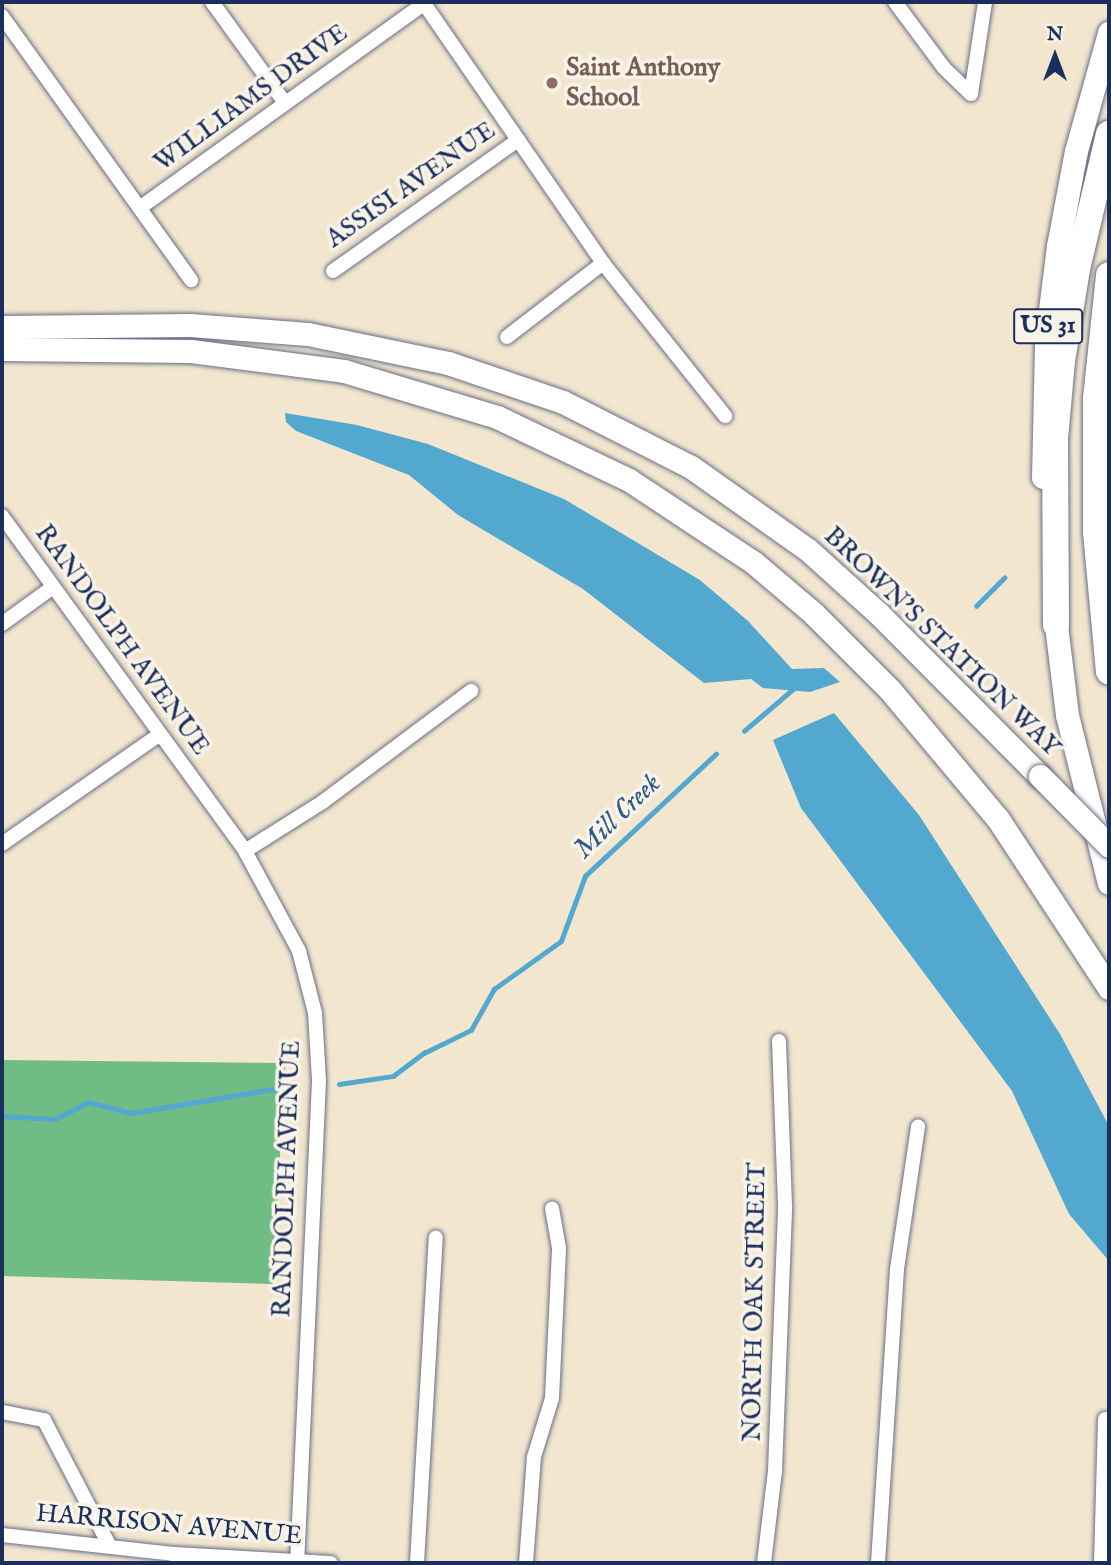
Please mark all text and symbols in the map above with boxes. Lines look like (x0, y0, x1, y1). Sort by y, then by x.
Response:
street label: WILLIAMS DRIVE (148, 17, 354, 179)
north arrow (1020, 21, 1090, 91)
text: N (1047, 23, 1063, 47)
place label: Saint Anthony School (566, 52, 720, 114)
marker: Saint Anthony School (544, 75, 560, 91)
street label: ASSISI AVENUE (320, 115, 502, 255)
road number: US 31 (1013, 306, 1083, 346)
street label: RANDOLPH AVENUE (28, 519, 216, 761)
street label: BROWN'S STATION WAY (817, 521, 1067, 763)
water label: Mill Creek (568, 767, 668, 867)
street label: RANDOLPH AVENUE (267, 1040, 307, 1318)
street label: NORTH OAK STREET (737, 1162, 773, 1442)
street label: HARRISON AVENUE (35, 1498, 303, 1552)

